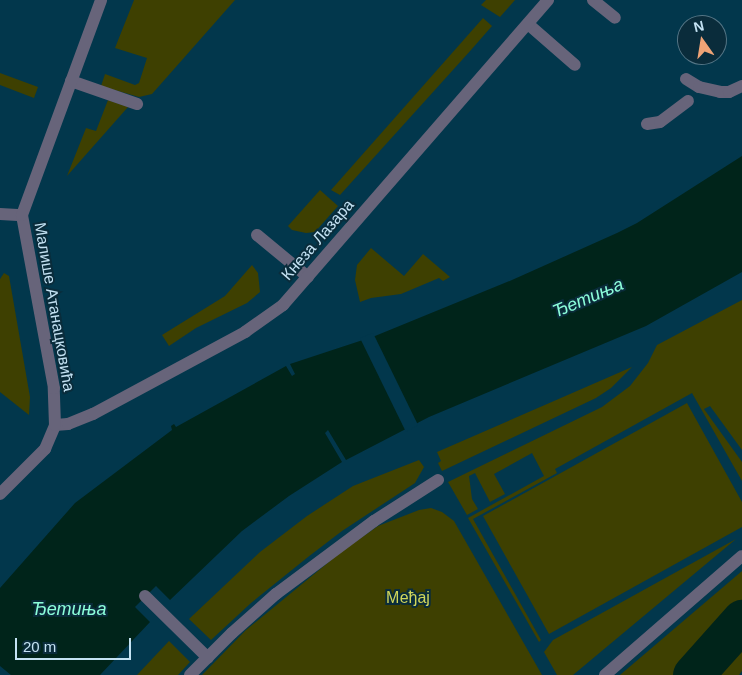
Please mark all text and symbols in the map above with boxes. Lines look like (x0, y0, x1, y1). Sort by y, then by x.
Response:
north arrow (677, 15, 727, 65)
text: N (692, 17, 706, 35)
street label: Кнеза Лазара (278, 196, 358, 284)
street label: Малише Атанацковића (30, 221, 78, 393)
water label: Ђетиња (549, 273, 627, 323)
park label: Међај (386, 588, 430, 608)
water label: Ђетиња (32, 598, 106, 620)
scale bar (18, 628, 134, 660)
text: 20 m (23, 638, 56, 655)

